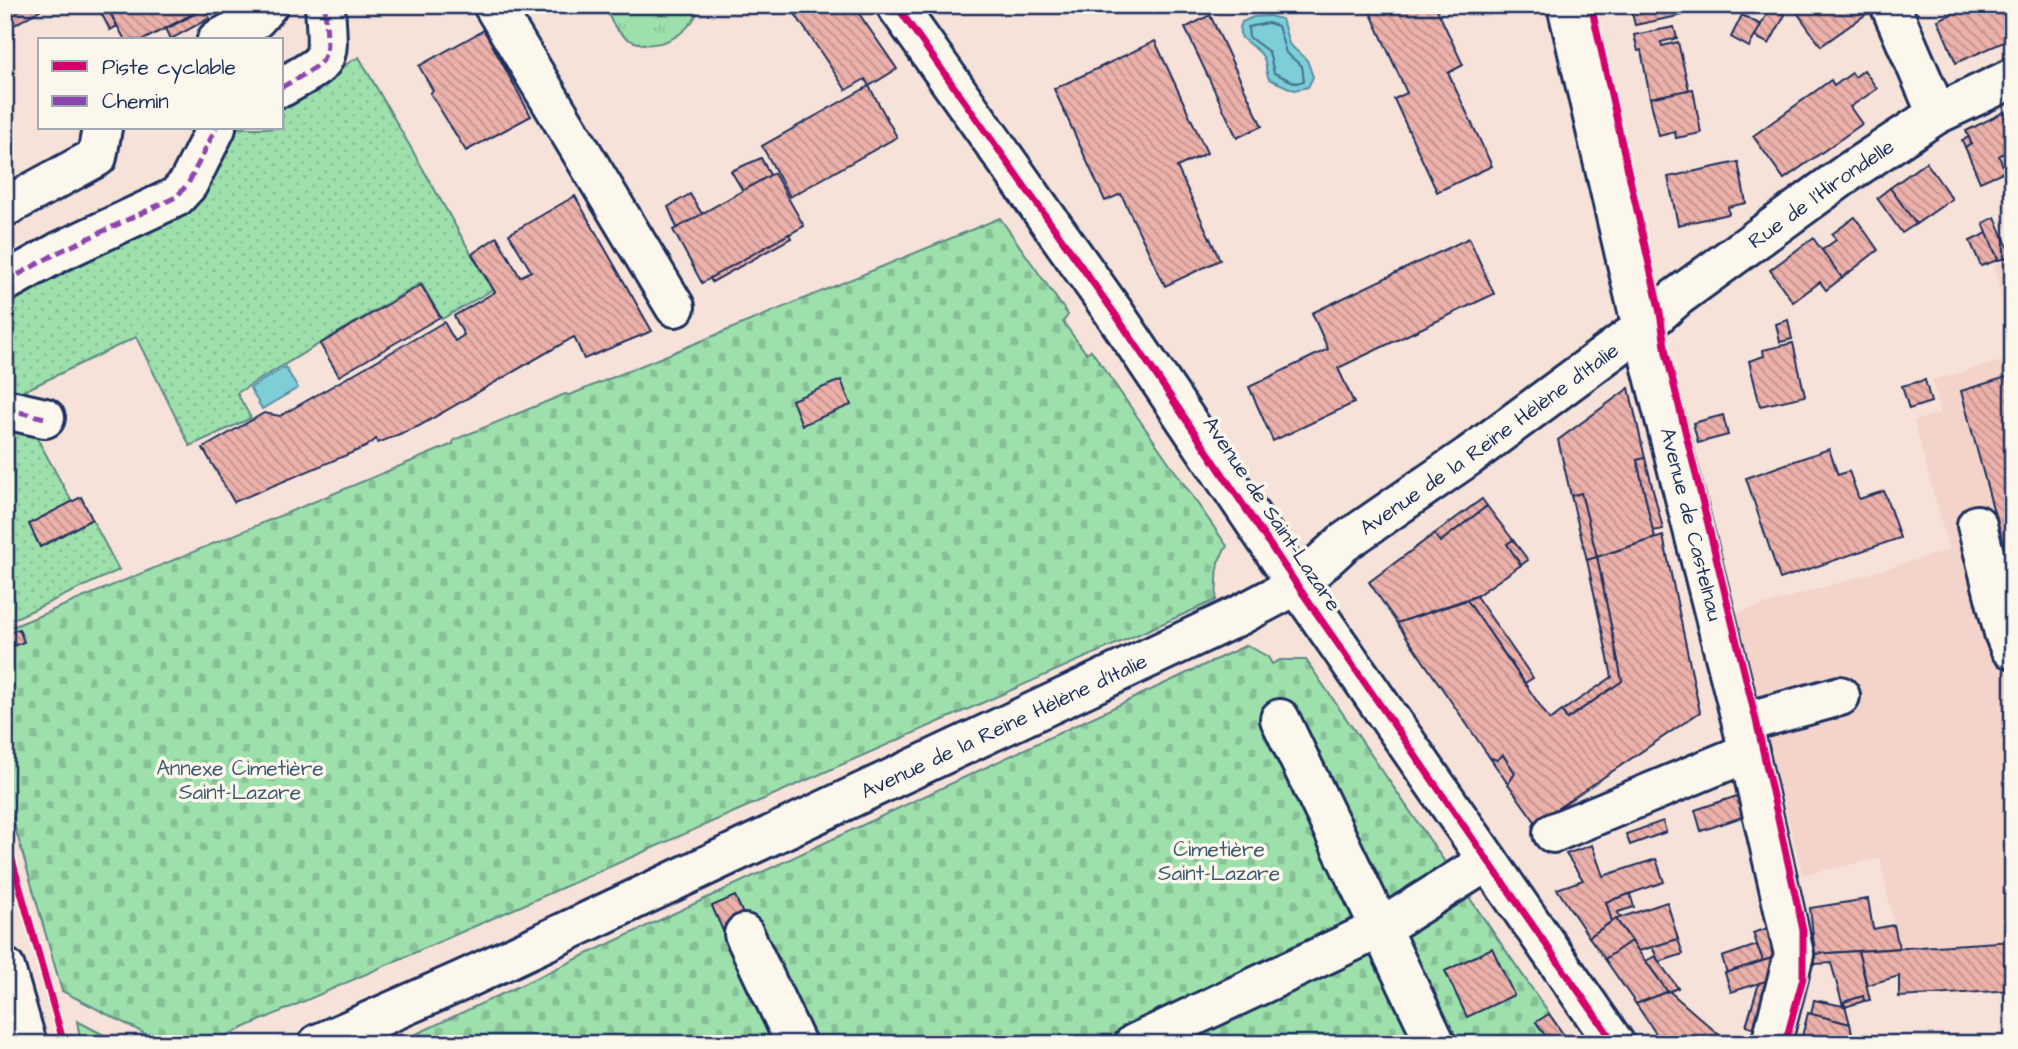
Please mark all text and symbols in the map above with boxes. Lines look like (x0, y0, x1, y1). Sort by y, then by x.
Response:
legend (38, 38, 284, 130)
text: Piste cyclable (102, 53, 236, 84)
text: Chemin (102, 87, 169, 116)
street label: Rue de l'Hirondelle (1742, 132, 1900, 255)
street label: Avenue de la Reine Hélène d'Italie (1354, 336, 1625, 542)
street label: Avenue de Saint-Lazare (1196, 411, 1348, 617)
street label: Avenue de Castelnau (1653, 424, 1730, 624)
street label: Avenue de la Reine Hélène d'Italie (856, 646, 1152, 806)
park label: Annexe Cimetière Saint-Lazare (156, 754, 324, 807)
park label: Cimetière Saint-Lazare (1158, 835, 1280, 888)

